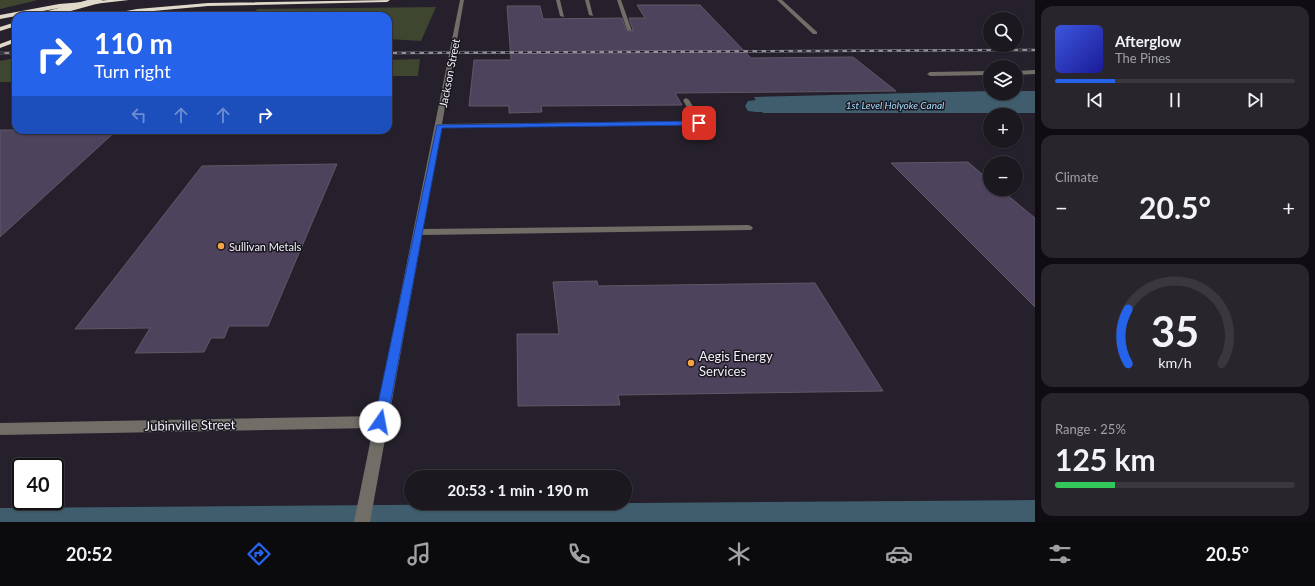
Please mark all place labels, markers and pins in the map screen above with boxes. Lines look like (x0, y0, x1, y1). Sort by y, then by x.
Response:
pin (682, 106, 716, 140)
place label: Sullivan Metals (229, 240, 302, 253)
marker: Sullivan Metals (216, 241, 226, 251)
place label: Aegis Energy Services (699, 348, 773, 379)
marker: Aegis Energy Services (686, 358, 696, 368)

